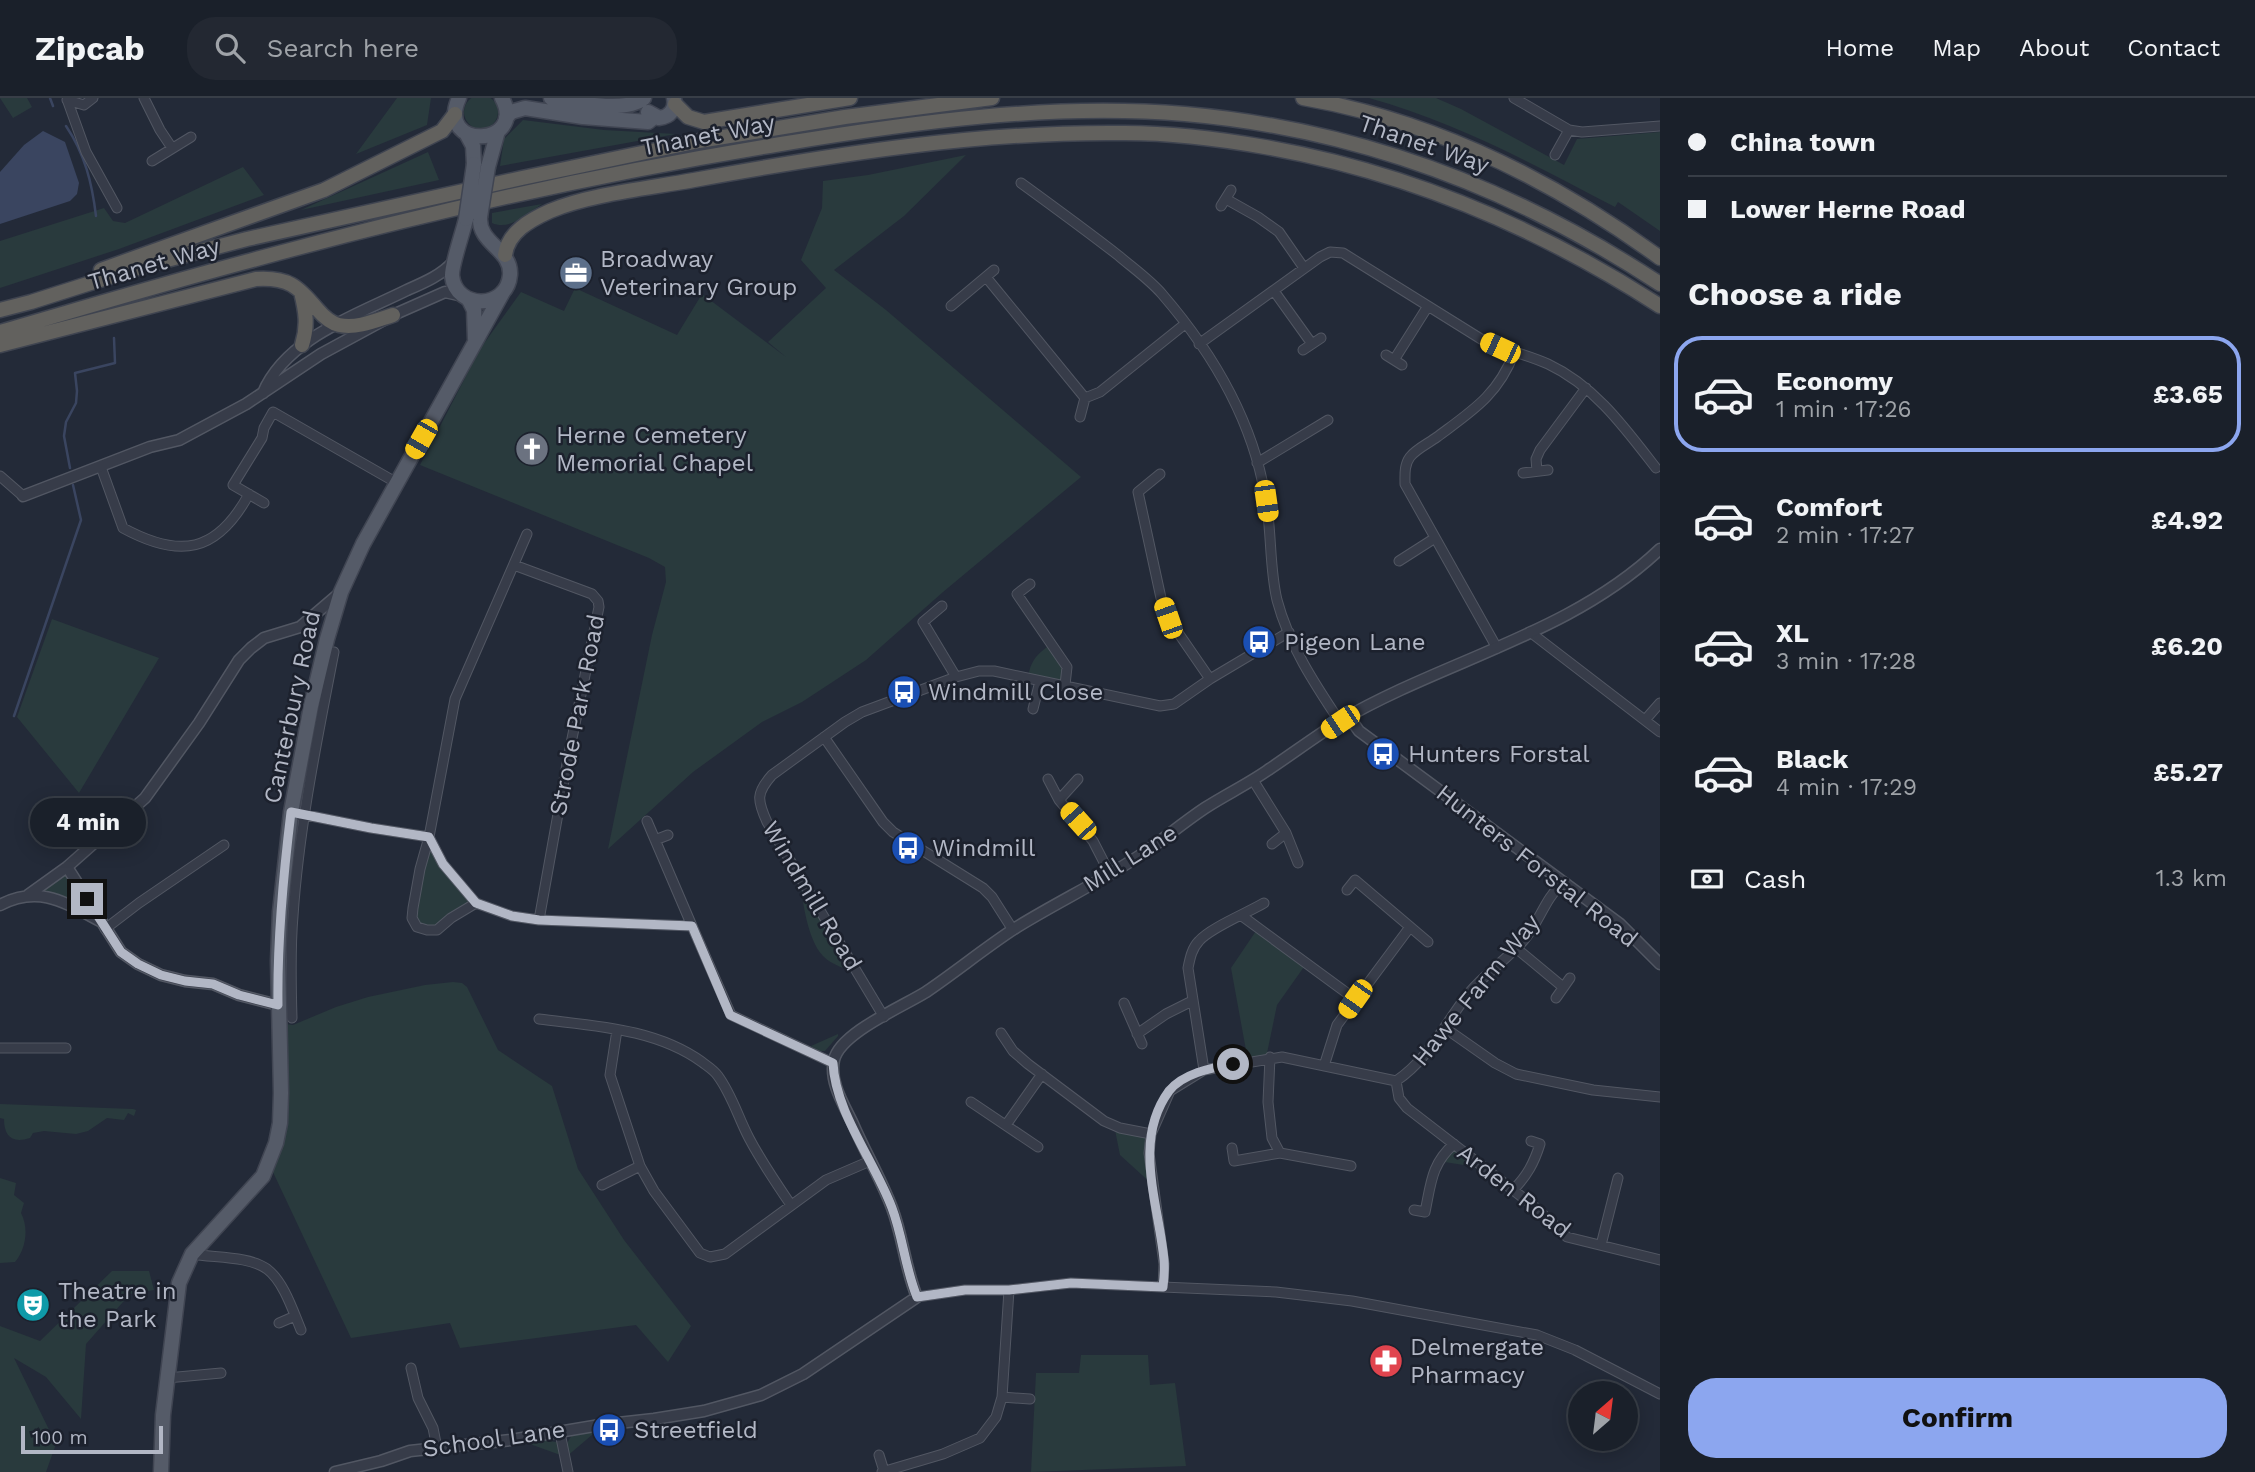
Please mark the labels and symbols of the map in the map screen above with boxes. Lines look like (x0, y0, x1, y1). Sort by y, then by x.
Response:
street label: Thanet Way (639, 108, 778, 162)
street label: Thanet Way (1355, 109, 1493, 180)
street label: Thanet Way (85, 232, 224, 296)
place label: Broadway Veterinary Group (600, 245, 797, 301)
office icon: Broadway Veterinary Group (557, 254, 595, 292)
car (1477, 330, 1524, 366)
car (402, 416, 441, 462)
place label: Herne Cemetery Memorial Chapel (556, 421, 754, 477)
church icon: Herne Cemetery Memorial Chapel (513, 430, 551, 468)
car (1253, 479, 1280, 523)
car (1152, 595, 1185, 641)
street label: Canterbury Road (258, 608, 326, 806)
street label: Strode Park Road (544, 612, 610, 818)
bus stop icon: Pigeon Lane (1240, 623, 1278, 661)
place label: Pigeon Lane (1284, 628, 1426, 656)
bus stop icon: Windmill Close (885, 673, 923, 711)
place label: Windmill Close (928, 678, 1103, 706)
car (1317, 702, 1364, 742)
bus stop icon: Hunters Forstal (1364, 735, 1402, 773)
place label: Hunters Forstal (1408, 740, 1590, 768)
street label: Hunters Forstal Road (1431, 779, 1643, 953)
callout: 4 min (29, 798, 145, 846)
car (1057, 798, 1100, 844)
street label: Windmill Road (756, 816, 868, 976)
street label: Mill Lane (1078, 818, 1182, 898)
bus stop icon: Windmill (889, 829, 927, 867)
place label: Windmill (932, 834, 1036, 862)
route end (71, 883, 103, 915)
street label: Hawe Farm Way (1406, 908, 1546, 1072)
car (1335, 976, 1376, 1022)
route start (1217, 1048, 1249, 1080)
street label: Arden Road (1452, 1138, 1576, 1244)
place label: Theatre in the Park (58, 1277, 177, 1333)
theatre icon: Theatre in the Park (14, 1286, 52, 1324)
place label: Delmergate Pharmacy (1410, 1333, 1544, 1389)
pharmacy icon: Delmergate Pharmacy (1367, 1342, 1405, 1380)
north arrow (1568, 1381, 1638, 1451)
bus stop icon: Streetfield (590, 1411, 628, 1449)
street label: School Lane (421, 1415, 567, 1463)
place label: Streetfield (634, 1416, 758, 1444)
scale bar (21, 1423, 163, 1455)

